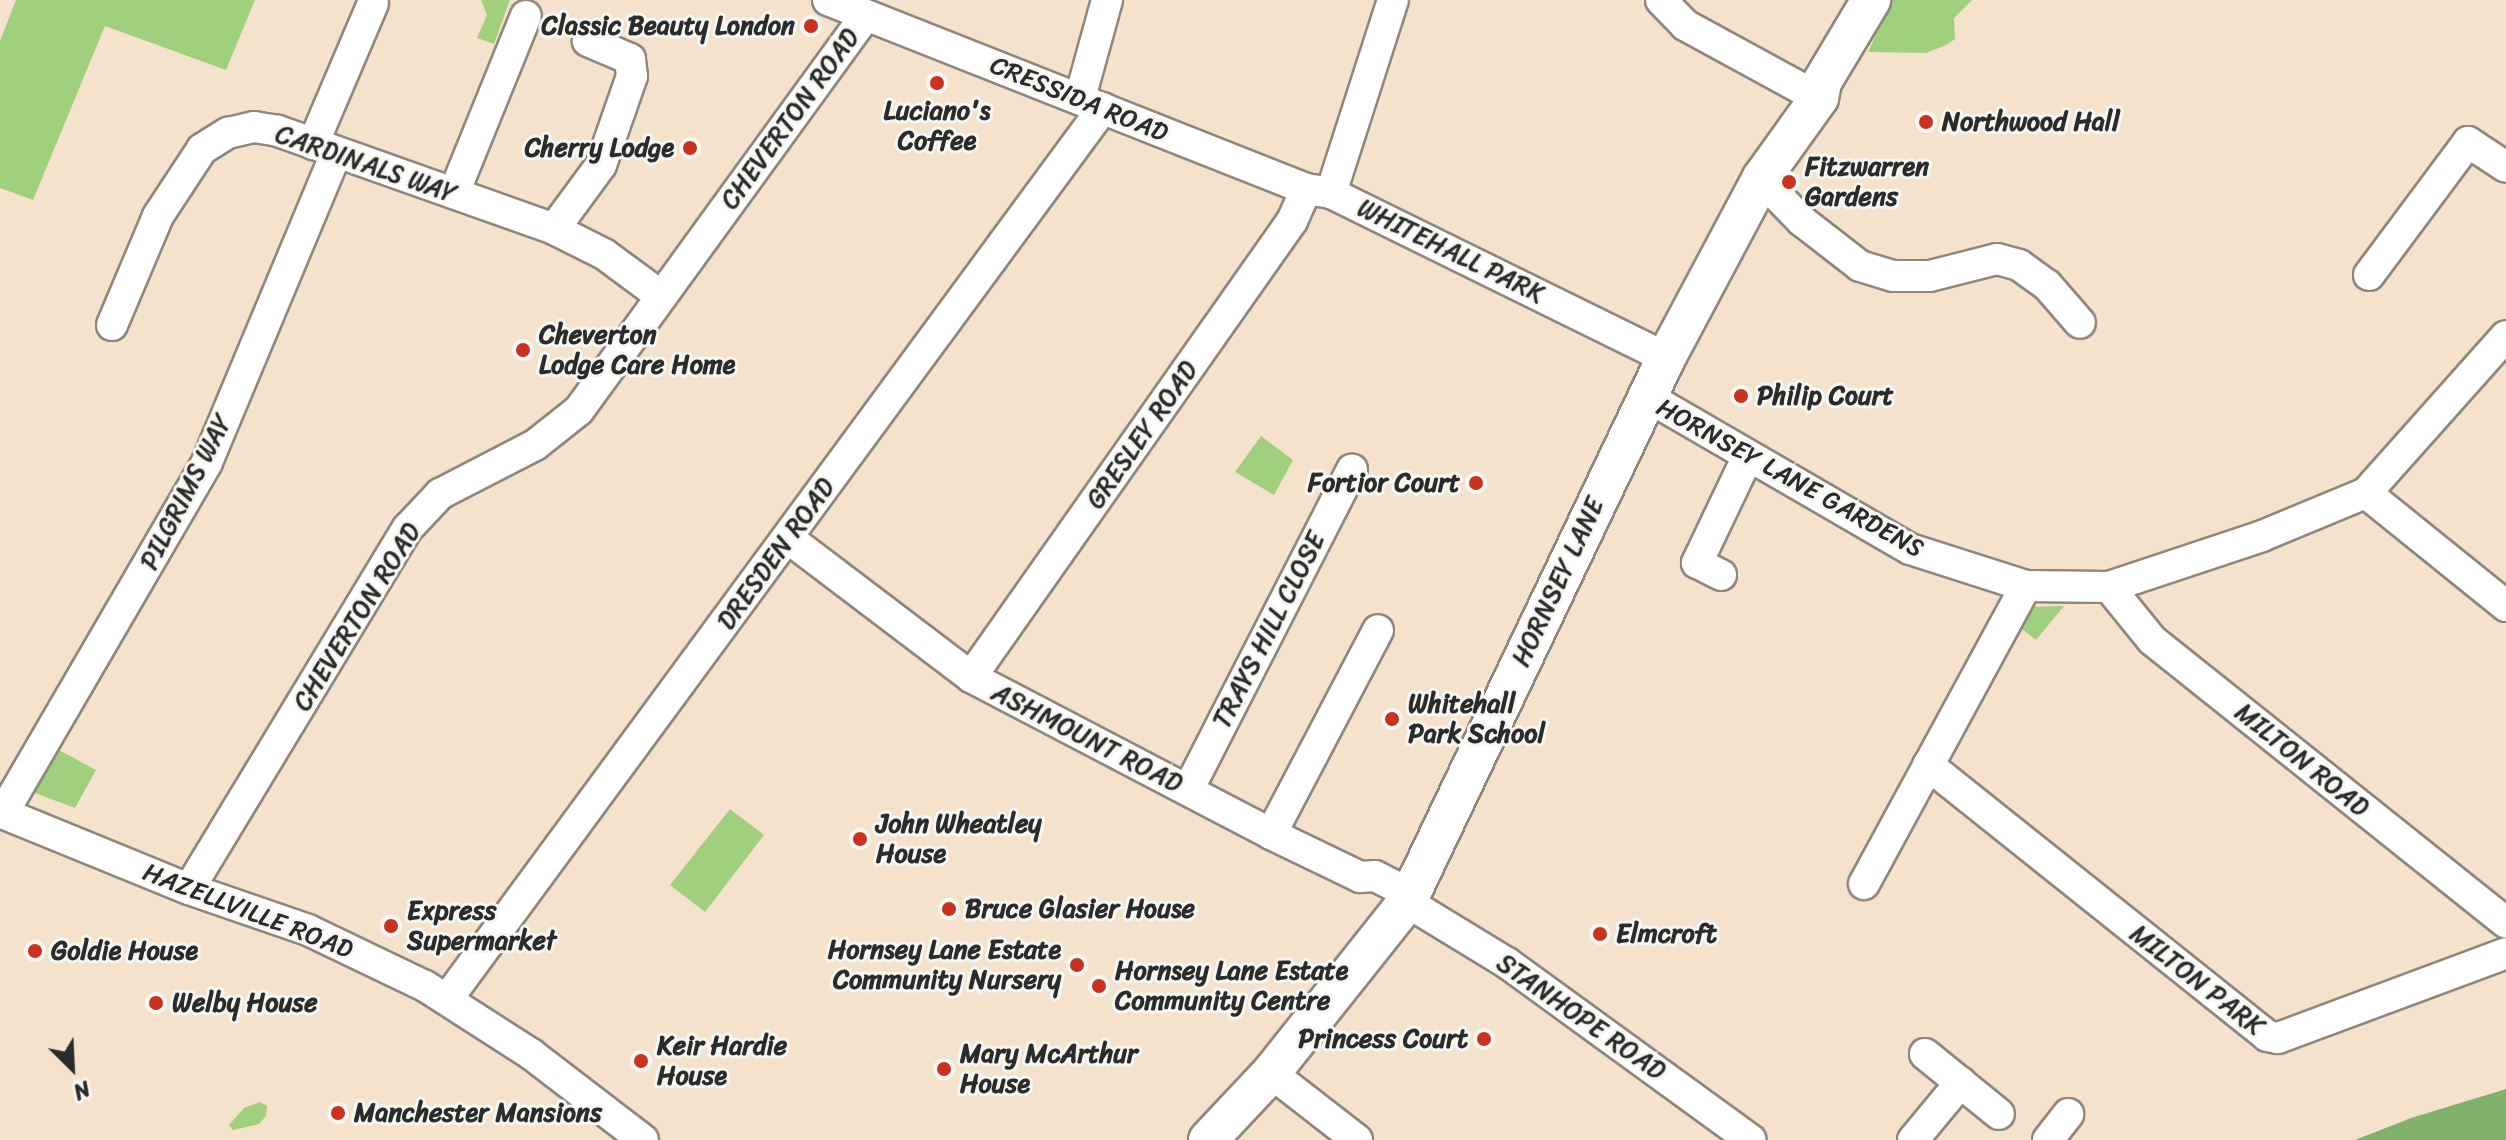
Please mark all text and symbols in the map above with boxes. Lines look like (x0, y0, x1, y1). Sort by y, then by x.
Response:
place label: Classic Beauty London (540, 10, 795, 42)
marker: Classic Beauty London (802, 17, 820, 35)
street label: CHEVERTON ROAD (714, 23, 866, 215)
street label: CRESSIDA ROAD (986, 49, 1172, 149)
marker: Luciano's Coffee (928, 74, 946, 92)
place label: Luciano's Coffee (884, 95, 990, 156)
place label: Northwood Hall (1942, 106, 2120, 138)
marker: Northwood Hall (1917, 113, 1935, 131)
street label: CARDINALS WAY (271, 118, 461, 210)
place label: Cherry Lodge (524, 132, 674, 164)
marker: Cherry Lodge (681, 139, 699, 157)
place label: Fitzwarren Gardens (1805, 151, 1929, 212)
marker: Fitzwarren Gardens (1780, 173, 1798, 191)
street label: WHITEHALL PARK (1352, 192, 1550, 310)
place label: Cheverton Lodge Care Home (539, 319, 736, 380)
marker: Cheverton Lodge Care Home (514, 341, 532, 359)
street label: GRESLEY ROAD (1080, 355, 1204, 515)
place label: Philip Court (1757, 380, 1894, 412)
marker: Philip Court (1732, 387, 1750, 405)
street label: HORNSEY LANE GARDENS (1650, 391, 1930, 565)
street label: PILGRIMS WAY (133, 409, 239, 575)
place label: Fortior Court (1308, 467, 1460, 499)
street label: DRESDEN ROAD (711, 472, 841, 636)
marker: Fortior Court (1467, 474, 1485, 492)
street label: HORNSEY LANE (1505, 492, 1611, 672)
street label: CHEVERTON ROAD (287, 517, 427, 717)
street label: TRAYS HILL CLOSE (1206, 527, 1332, 733)
street label: ASHMOUNT ROAD (986, 676, 1188, 800)
place label: Whitehall Park School (1408, 688, 1545, 750)
street label: MILTON ROAD (2229, 697, 2375, 823)
marker: Whitehall Park School (1383, 710, 1401, 728)
place label: John Wheatley House (876, 808, 1041, 870)
marker: John Wheatley House (851, 830, 869, 848)
street label: HAZELLVILLE ROAD (138, 857, 358, 965)
place label: Bruce Glasier House (965, 893, 1195, 925)
place label: Express Supermarket (407, 895, 556, 956)
marker: Bruce Glasier House (940, 900, 958, 918)
marker: Express Supermarket (382, 917, 400, 935)
place label: Elmcroft (1616, 918, 1717, 950)
street label: MILTON PARK (2124, 918, 2270, 1042)
marker: Elmcroft (1591, 925, 1609, 943)
place label: Hornsey Lane Estate Community Nursery (827, 934, 1061, 996)
place label: Goldie House (51, 935, 198, 967)
marker: Goldie House (26, 942, 44, 960)
street label: STANHOPE ROAD (1490, 947, 1672, 1087)
place label: Hornsey Lane Estate Community Centre (1115, 955, 1349, 1016)
marker: Hornsey Lane Estate Community Nursery (1068, 956, 1086, 974)
marker: Hornsey Lane Estate Community Centre (1090, 977, 1108, 995)
place label: Welby House (172, 987, 317, 1019)
marker: Welby House (147, 994, 165, 1012)
place label: Princess Court (1298, 1023, 1468, 1055)
north arrow (32, 1028, 112, 1108)
place label: Keir Hardie House (657, 1030, 786, 1092)
marker: Princess Court (1475, 1030, 1493, 1048)
place label: Mary McArthur House (960, 1038, 1136, 1100)
marker: Keir Hardie House (632, 1052, 650, 1070)
marker: Mary McArthur House (935, 1060, 953, 1078)
text: N (67, 1069, 97, 1111)
place label: Manchester Mansions (354, 1097, 602, 1129)
marker: Manchester Mansions (329, 1104, 347, 1122)

